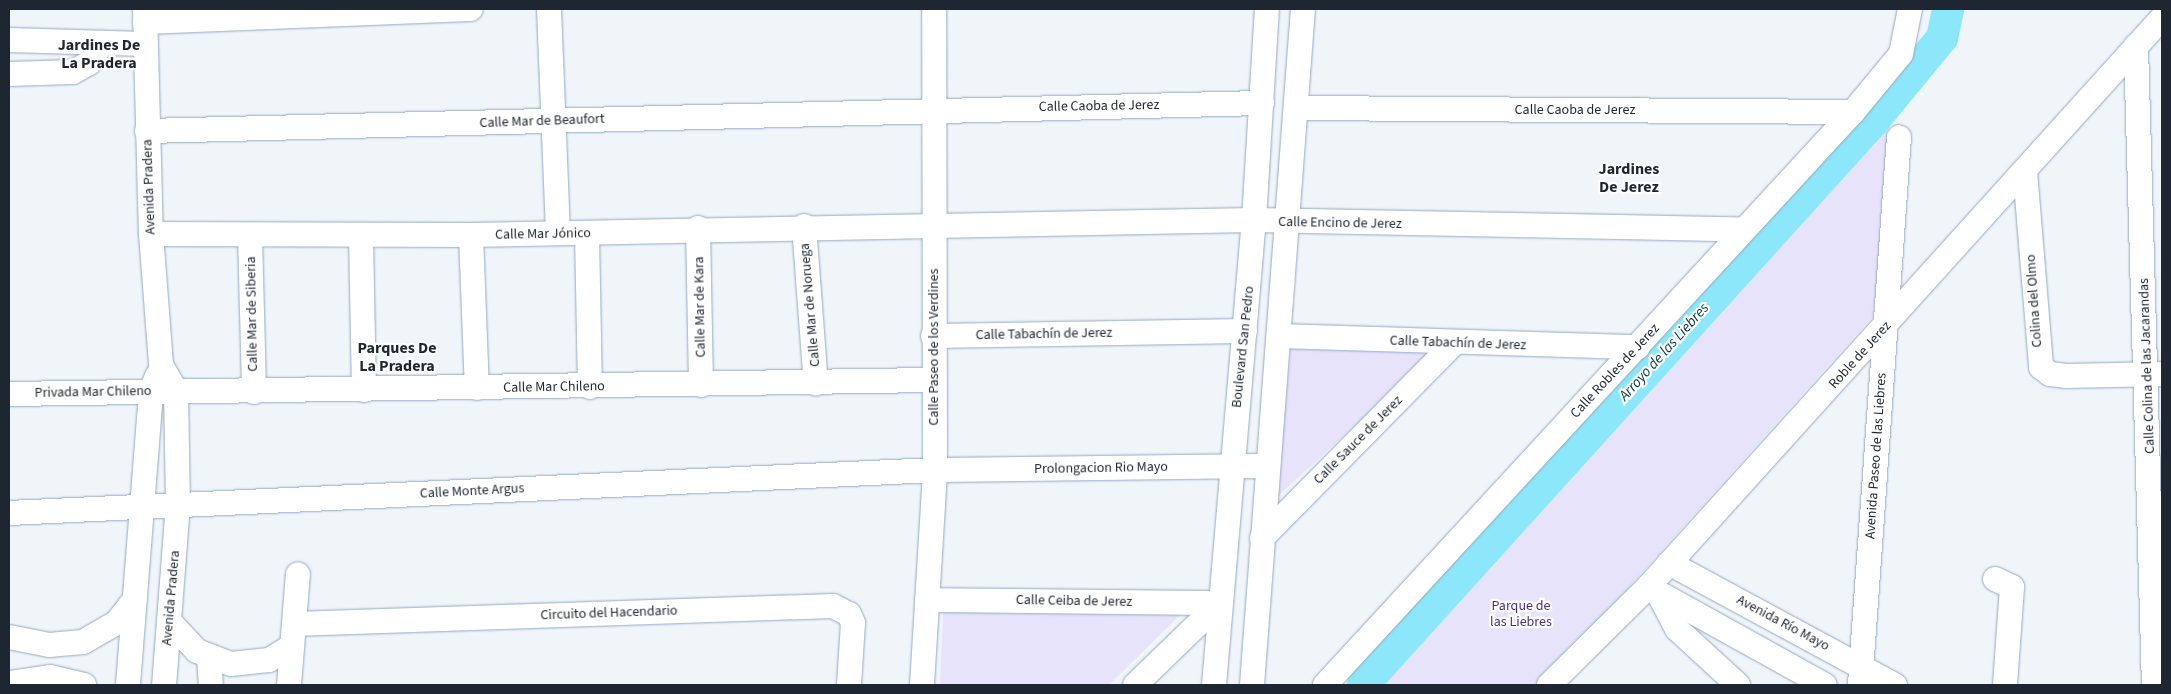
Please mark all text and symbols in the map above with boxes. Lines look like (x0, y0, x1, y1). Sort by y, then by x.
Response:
district label: Jardines De La Pradera (58, 35, 140, 73)
street label: Calle Caoba de Jerez (1038, 97, 1160, 115)
street label: Calle Caoba de Jerez (1515, 102, 1635, 118)
street label: Calle Mar de Beaufort (479, 110, 605, 132)
street label: Avenida Pradera (139, 139, 159, 235)
district label: Jardines De Jerez (1599, 159, 1659, 197)
street label: Calle Encino de Jerez (1278, 214, 1402, 232)
street label: Calle Mar Jónico (495, 225, 591, 243)
street label: Calle Mar de Noruega (796, 242, 824, 368)
street label: Colina del Olmo (2022, 254, 2046, 348)
street label: Calle Mar de Siberia (243, 256, 261, 372)
street label: Calle Mar de Kara (691, 256, 709, 358)
street label: Calle Paseo de los Verdines (926, 268, 942, 426)
street label: Calle Colina de las Jacarandas (2136, 278, 2158, 454)
street label: Boulevard San Pedro (1228, 285, 1258, 409)
water label: Arroyo de las Liebres (1615, 299, 1713, 405)
street label: Roble de Jerez (1825, 318, 1895, 392)
street label: Calle Robles de Jerez (1567, 320, 1663, 422)
street label: Calle Tabachín de Jerez (975, 324, 1113, 344)
street label: Calle Tabachín de Jerez (1389, 332, 1527, 354)
district label: Parques De La Pradera (358, 338, 436, 376)
street label: Avenida Paseo de las Liebres (1862, 372, 1890, 540)
street label: Calle Mar Chileno (503, 378, 605, 396)
street label: Privada Mar Chileno (34, 383, 152, 401)
street label: Calle Sauce de Jerez (1310, 392, 1406, 488)
street label: Prolongacion Rio Mayo (1034, 458, 1168, 478)
street label: Calle Monte Argus (419, 480, 525, 502)
street label: Avenida Pradera (158, 550, 184, 646)
street label: Avenida Río Mayo (1734, 591, 1832, 655)
street label: Calle Ceiba de Jerez (1016, 592, 1132, 610)
park label: Parque de las Liebres (1490, 598, 1552, 630)
street label: Circuito del Hacendario (540, 602, 678, 624)

